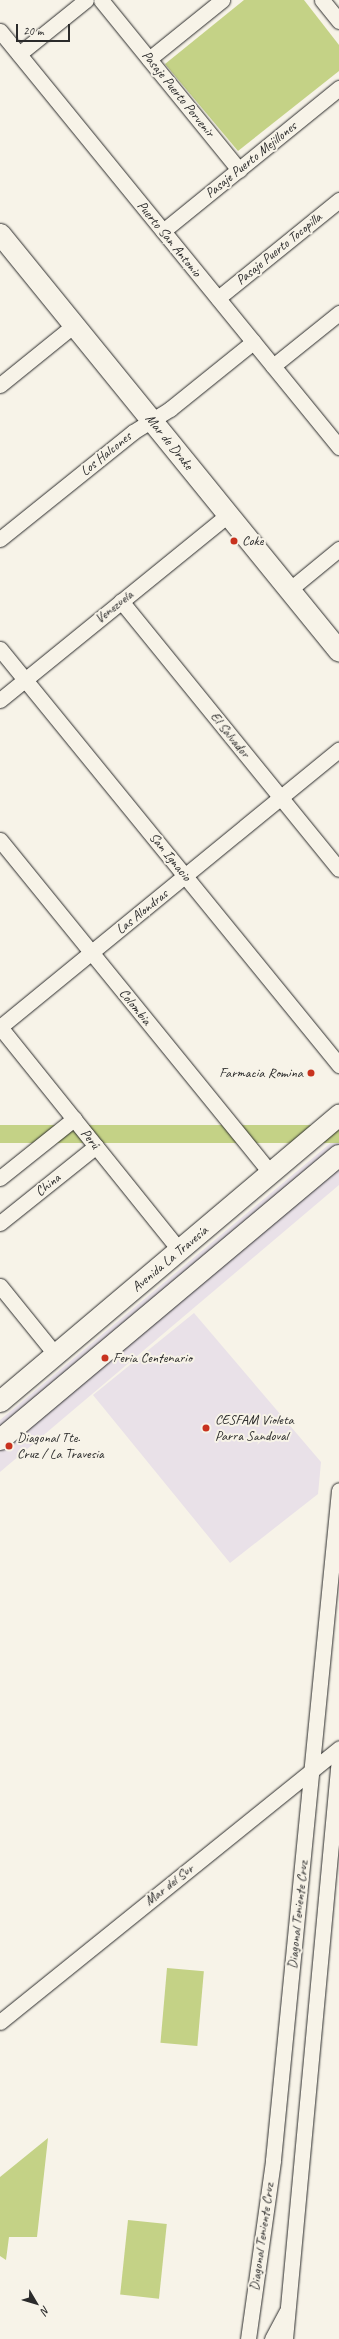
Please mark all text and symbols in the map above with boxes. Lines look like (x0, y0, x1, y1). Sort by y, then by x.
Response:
scale bar (18, 16, 72, 42)
text: 20 m (23, 23, 43, 39)
street label: Pasaje Puerto Porvenir (138, 47, 218, 141)
street label: Pasaje Puerto Mejillones (202, 118, 300, 202)
street label: Puerto San Antonio (133, 198, 205, 280)
street label: Pasaje Puerto Tocopilla (233, 209, 325, 289)
street label: Mar de Drake (141, 411, 197, 473)
street label: Los Halcones (77, 428, 135, 480)
place label: Coke (242, 533, 263, 549)
marker: Coke (229, 536, 239, 546)
street label: Venezuela (92, 587, 136, 627)
street label: El Salvador (206, 709, 254, 761)
street label: San Ignacio (145, 829, 195, 885)
street label: Las Alondras (113, 886, 171, 938)
street label: Colombia (115, 985, 155, 1029)
place label: Farmacia Romina (220, 1065, 303, 1081)
marker: Farmacia Romina (306, 1068, 316, 1078)
street label: Perú (77, 1126, 103, 1152)
street label: China (32, 1170, 64, 1200)
street label: Avenida La Travesía (129, 1222, 211, 1296)
place label: Feria Centenario (113, 1350, 192, 1366)
marker: Feria Centenario (100, 1353, 110, 1363)
place label: CESFAM Violeta Parra Sandoval (215, 1412, 294, 1444)
marker: CESFAM Violeta Parra Sandoval (200, 1422, 212, 1434)
place label: Diagonal Tte. Cruz / La Travesia (17, 1430, 104, 1462)
marker: Diagonal Tte. Cruz / La Travesia (4, 1441, 14, 1451)
street label: Diagonal Teniente Cruz (284, 1860, 312, 1970)
street label: Mar del Sur (141, 1861, 197, 1909)
street label: Diagonal Teniente Cruz (246, 2182, 278, 2292)
north arrow (16, 2283, 56, 2323)
text: N (38, 2303, 53, 2317)

